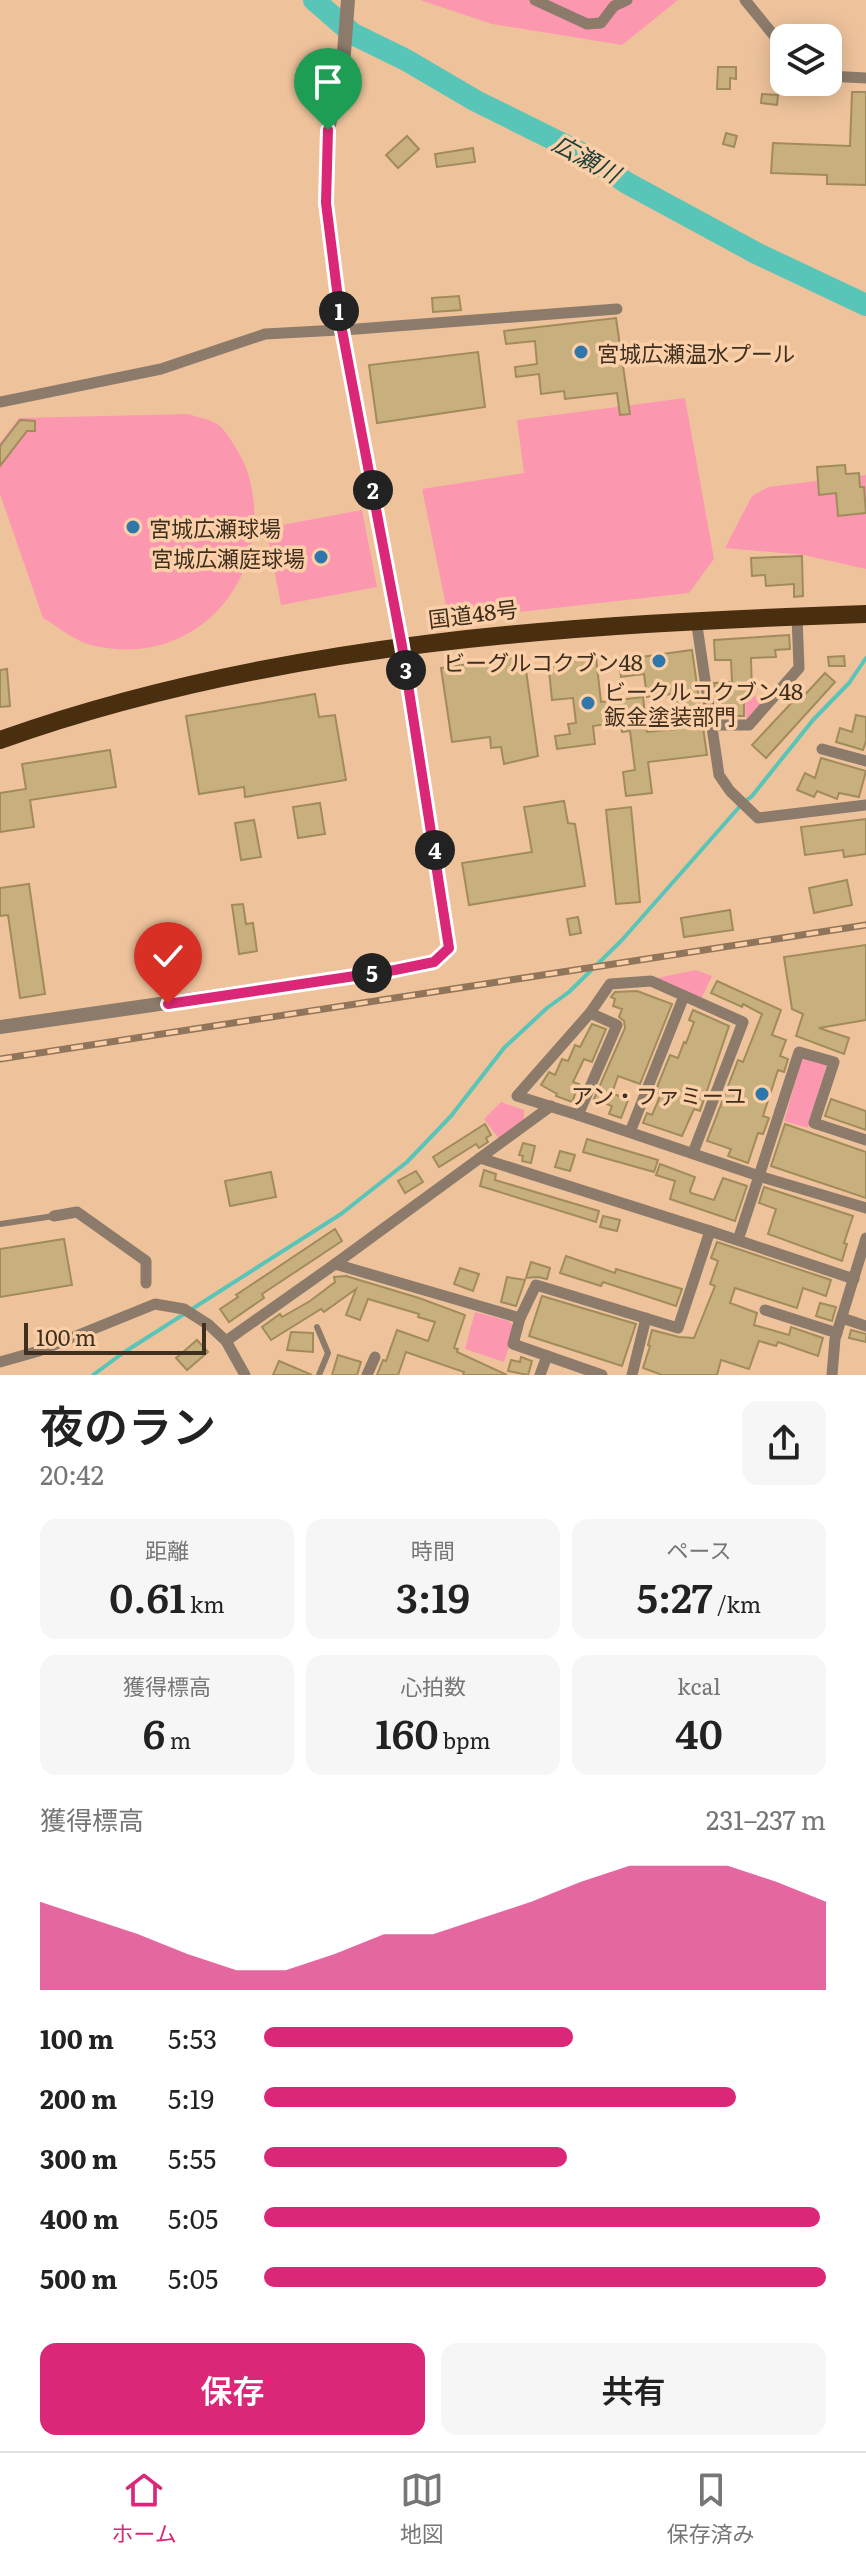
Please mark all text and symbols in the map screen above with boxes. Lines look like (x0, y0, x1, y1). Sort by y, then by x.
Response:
map controls (770, 24, 842, 96)
button: layers (770, 24, 842, 96)
pin (294, 48, 362, 130)
icon: arrive (306, 60, 350, 104)
water label: 広瀬川 (547, 124, 630, 191)
pin: 1 (319, 291, 359, 331)
text: 1 (334, 294, 344, 327)
place label: 宮城広瀬温水プール (597, 336, 795, 369)
marker: 宮城広瀬温水プール (572, 343, 590, 361)
pin: 2 (353, 470, 393, 510)
text: 2 (367, 473, 379, 506)
place label: 宮城広瀬球場 (149, 511, 281, 544)
marker: 宮城広瀬球場 (124, 518, 142, 536)
place label: 宮城広瀬庭球場 (151, 541, 305, 574)
marker: 宮城広瀬庭球場 (312, 548, 330, 566)
street label: 国道48号 (426, 591, 520, 635)
place label: ビーグルコクブン48 (443, 645, 643, 678)
pin: 3 (386, 650, 426, 690)
marker: ビーグルコクブン48 (650, 652, 668, 670)
text: 3 (400, 653, 412, 686)
place label: ビークルコクブン48 鈑金塗装部門 (604, 674, 803, 732)
marker: ビークルコクブン48 鈑金塗装部門 (579, 694, 597, 712)
pin: 4 (415, 830, 455, 870)
text: 4 (428, 833, 442, 866)
pin (134, 922, 202, 1004)
icon: check (146, 934, 190, 978)
pin: 5 (352, 953, 392, 993)
text: 5 (366, 956, 378, 989)
place label: アン・ファミーユ (571, 1078, 746, 1111)
marker: アン・ファミーユ (753, 1085, 771, 1103)
scale bar (24, 1319, 206, 1355)
text: 100 m (36, 1320, 96, 1353)
text: 夜のラン (40, 1391, 216, 1457)
button: share (742, 1401, 826, 1485)
text: 20:42 (40, 1454, 104, 1493)
text: 距離 (145, 1533, 189, 1566)
text: 時間 (411, 1533, 455, 1566)
text: ペース (667, 1533, 731, 1566)
text: 0.61 (109, 1566, 186, 1625)
text: 3:19 (396, 1566, 470, 1625)
text: 5:27 (637, 1566, 713, 1625)
text: km (186, 1587, 225, 1620)
text: /km (713, 1587, 761, 1620)
text: 獲得標高 (123, 1669, 211, 1702)
text: 心拍数 (400, 1669, 466, 1702)
text: kcal (677, 1669, 721, 1702)
text: 6 (143, 1702, 165, 1761)
text: 160 (375, 1702, 438, 1761)
text: 40 (675, 1702, 723, 1761)
text: m (165, 1723, 191, 1756)
text: bpm (438, 1723, 491, 1756)
text: 獲得標高 (40, 1799, 144, 1838)
text: 231–237 m (706, 1799, 826, 1838)
text: 100 m (40, 2018, 114, 2057)
text: 5:53 (168, 2018, 217, 2057)
text: 200 m (40, 2078, 117, 2117)
text: 5:19 (168, 2078, 214, 2117)
text: 300 m (40, 2138, 118, 2177)
text: 5:55 (168, 2138, 216, 2177)
text: 400 m (40, 2198, 119, 2237)
text: 5:05 (168, 2198, 218, 2237)
text: 500 m (40, 2258, 117, 2297)
text: 5:05 (168, 2258, 218, 2297)
button: 保存 (40, 2343, 425, 2435)
button: 共有 (441, 2343, 826, 2435)
tab: ホーム (111, 2468, 177, 2549)
tab: 地図 (400, 2468, 444, 2549)
tab: 保存済み (667, 2468, 755, 2549)

